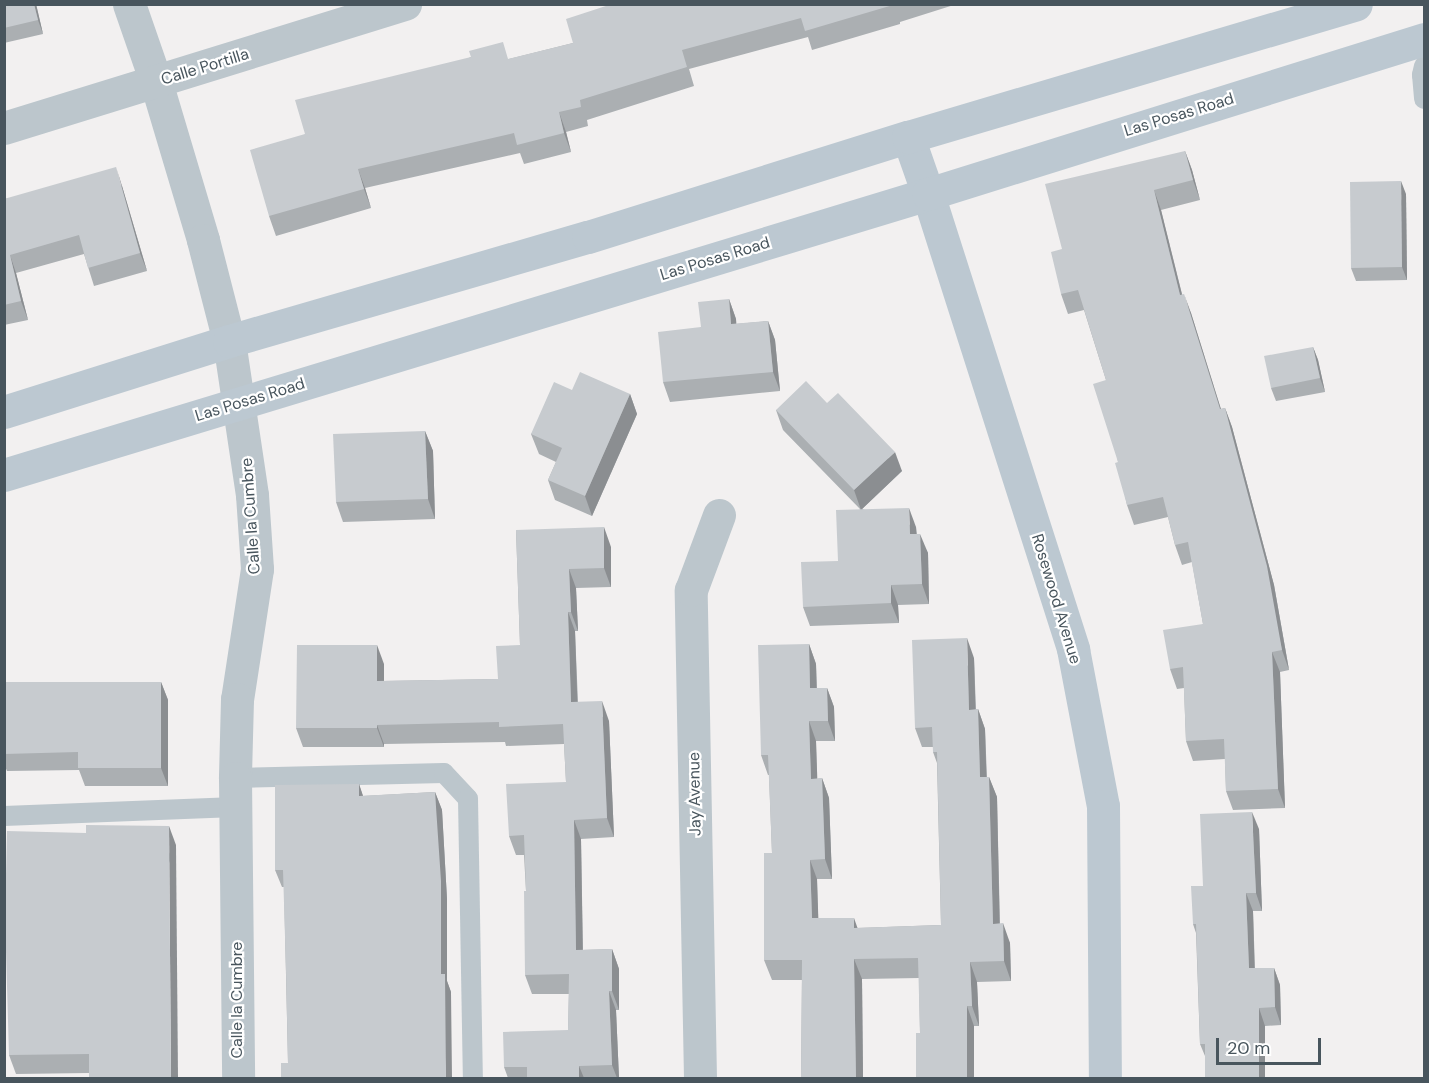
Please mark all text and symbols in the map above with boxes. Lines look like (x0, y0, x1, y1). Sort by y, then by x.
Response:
street label: Calle Portilla (159, 45, 251, 89)
street label: Las Posas Road (1122, 89, 1236, 141)
street label: Las Posas Road (658, 233, 772, 285)
street label: Las Posas Road (193, 374, 307, 426)
street label: Calle la Cumbre (237, 457, 265, 575)
street label: Rosewood Avenue (1027, 532, 1085, 666)
street label: Jay Avenue (685, 752, 705, 836)
street label: Calle la Cumbre (227, 942, 247, 1058)
scale bar (1219, 1026, 1324, 1064)
text: 20 m (1227, 1036, 1270, 1060)

